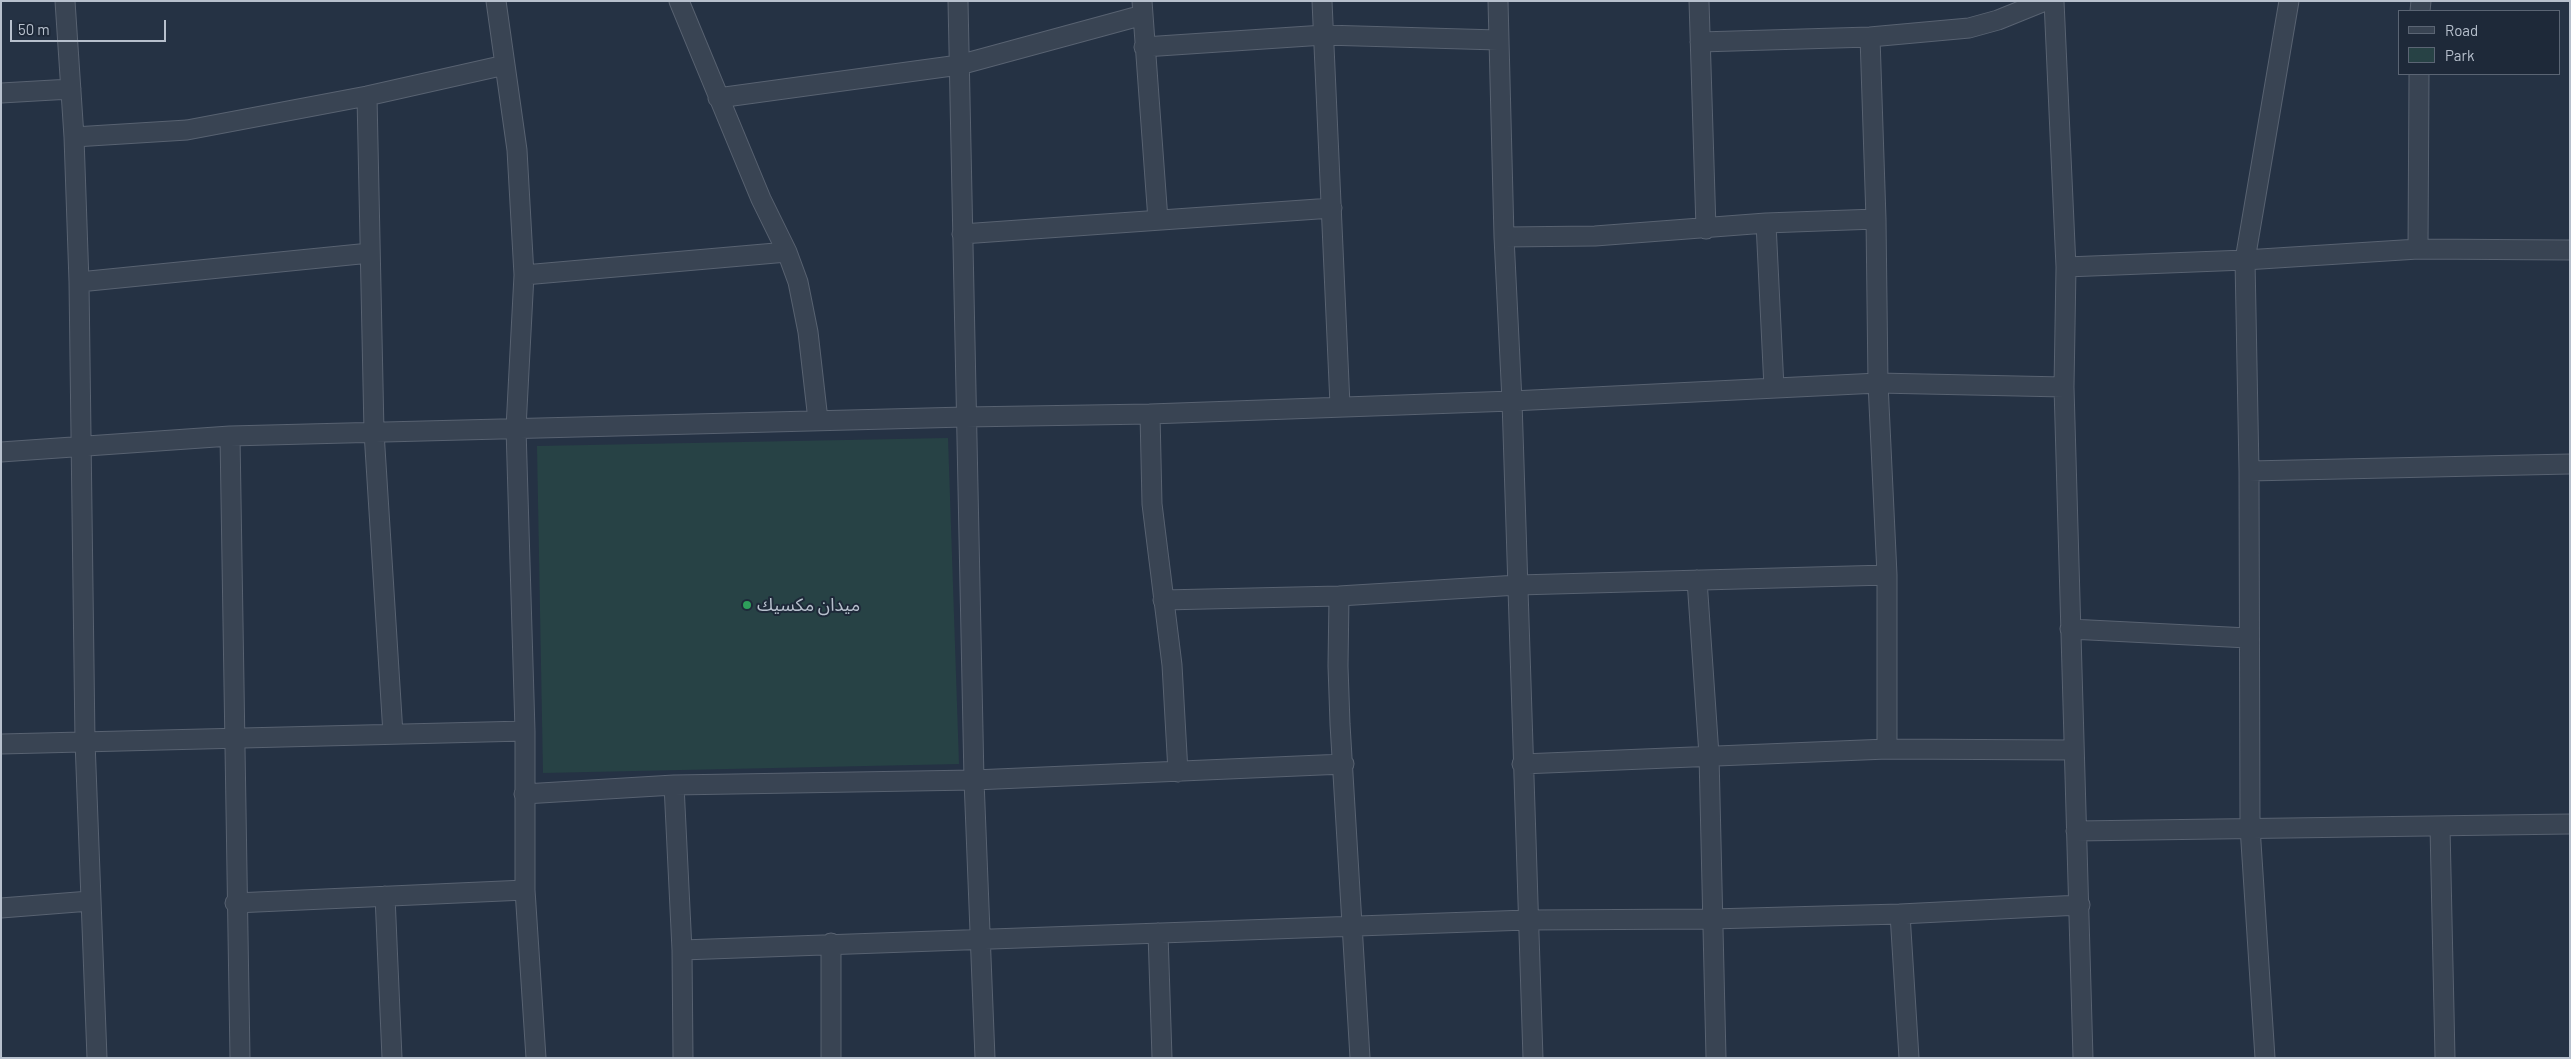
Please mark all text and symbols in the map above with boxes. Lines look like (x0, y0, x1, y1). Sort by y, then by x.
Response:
scale bar (12, 10, 169, 42)
legend (2398, 10, 2561, 75)
text: 50 m (18, 20, 50, 38)
text: Road (2445, 21, 2478, 39)
text: Park (2445, 46, 2474, 64)
place label: ميدان مكسيك (757, 594, 860, 616)
marker: ميدان مكسيك (741, 599, 753, 611)

